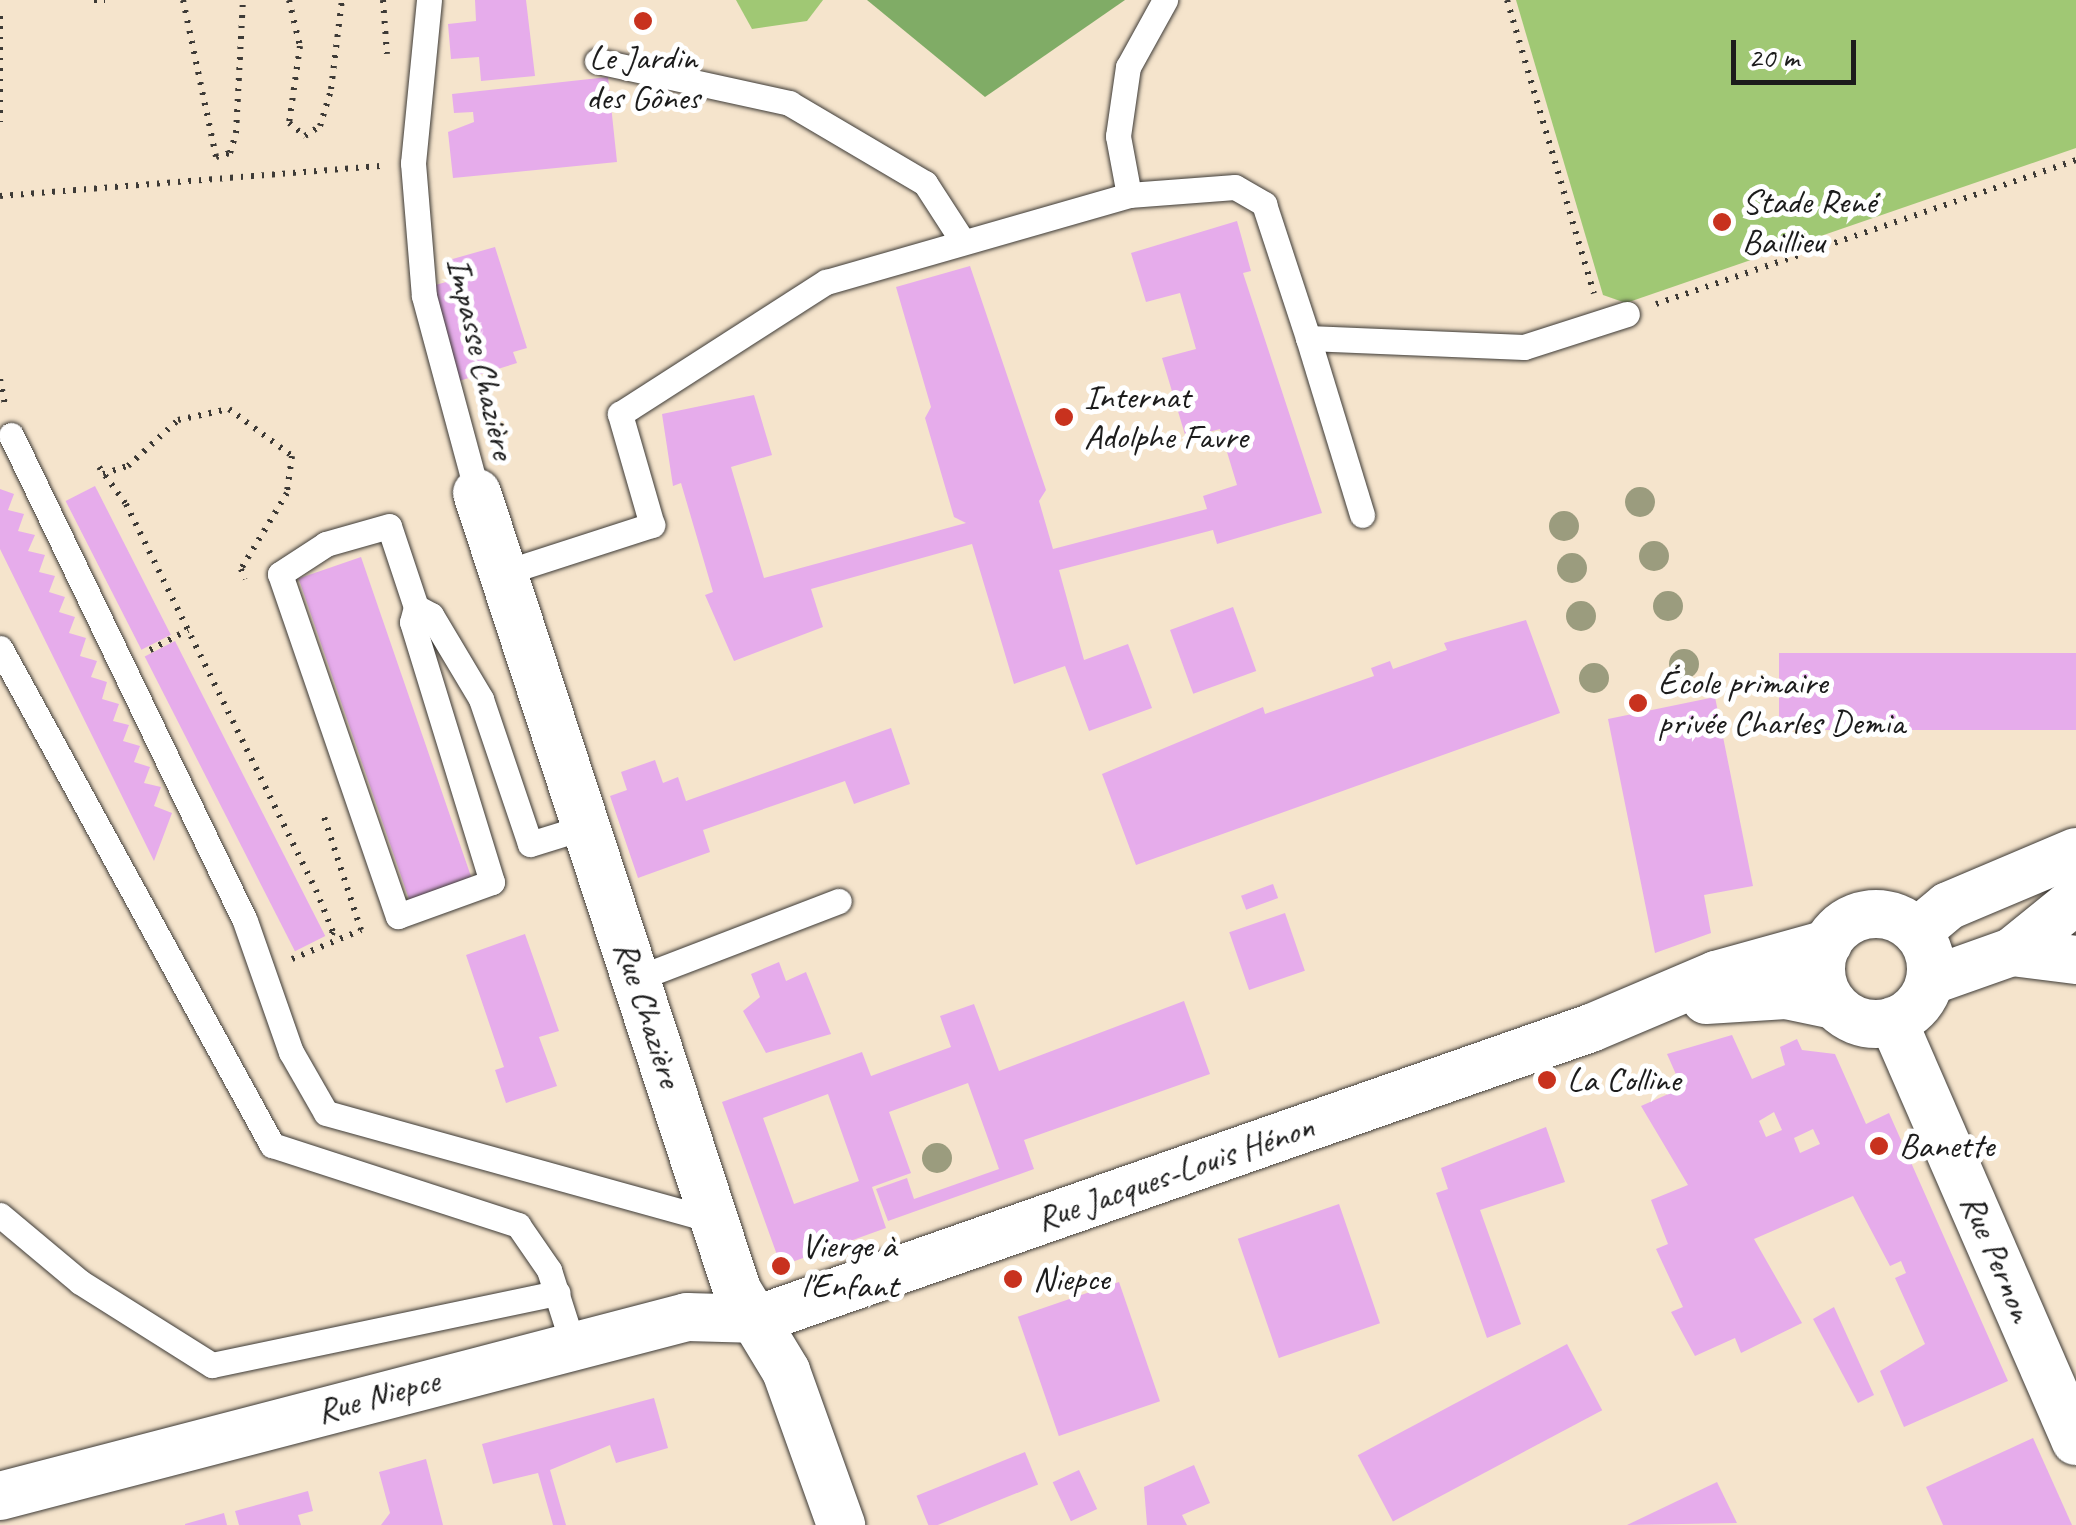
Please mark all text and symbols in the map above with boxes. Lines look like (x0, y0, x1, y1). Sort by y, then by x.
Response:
marker: Le Jardin des Gônes (632, 10, 654, 32)
scale bar (1736, 20, 1861, 82)
place label: Le Jardin des Gônes (586, 37, 700, 119)
text: 20 m (1748, 38, 1799, 76)
place label: Stade René Baillieu (1742, 181, 1877, 263)
marker: Stade René Baillieu (1711, 211, 1733, 233)
street label: Impasse Chazière (437, 253, 525, 463)
place label: Internat Adolphe Favre (1084, 376, 1248, 458)
marker: Internat Adolphe Favre (1053, 406, 1075, 428)
place label: École primaire privée Charles Demia (1658, 662, 1904, 744)
marker: École primaire privée Charles Demia (1627, 692, 1649, 714)
street label: Rue Chazière (605, 935, 691, 1093)
place label: La Colline (1567, 1059, 1680, 1101)
marker: La Colline (1536, 1069, 1558, 1091)
street label: Rue Jacques-Louis Hénon (1030, 1106, 1320, 1240)
place label: Banette (1899, 1125, 1994, 1167)
marker: Banette (1868, 1135, 1890, 1157)
street label: Rue Pernon (1952, 1188, 2042, 1328)
place label: Vierge à l'Enfant (801, 1225, 898, 1307)
marker: Vierge à l'Enfant (770, 1255, 792, 1277)
place label: Niepce (1033, 1258, 1109, 1300)
marker: Niepce (1002, 1268, 1024, 1290)
street label: Rue Niepce (311, 1359, 445, 1433)

